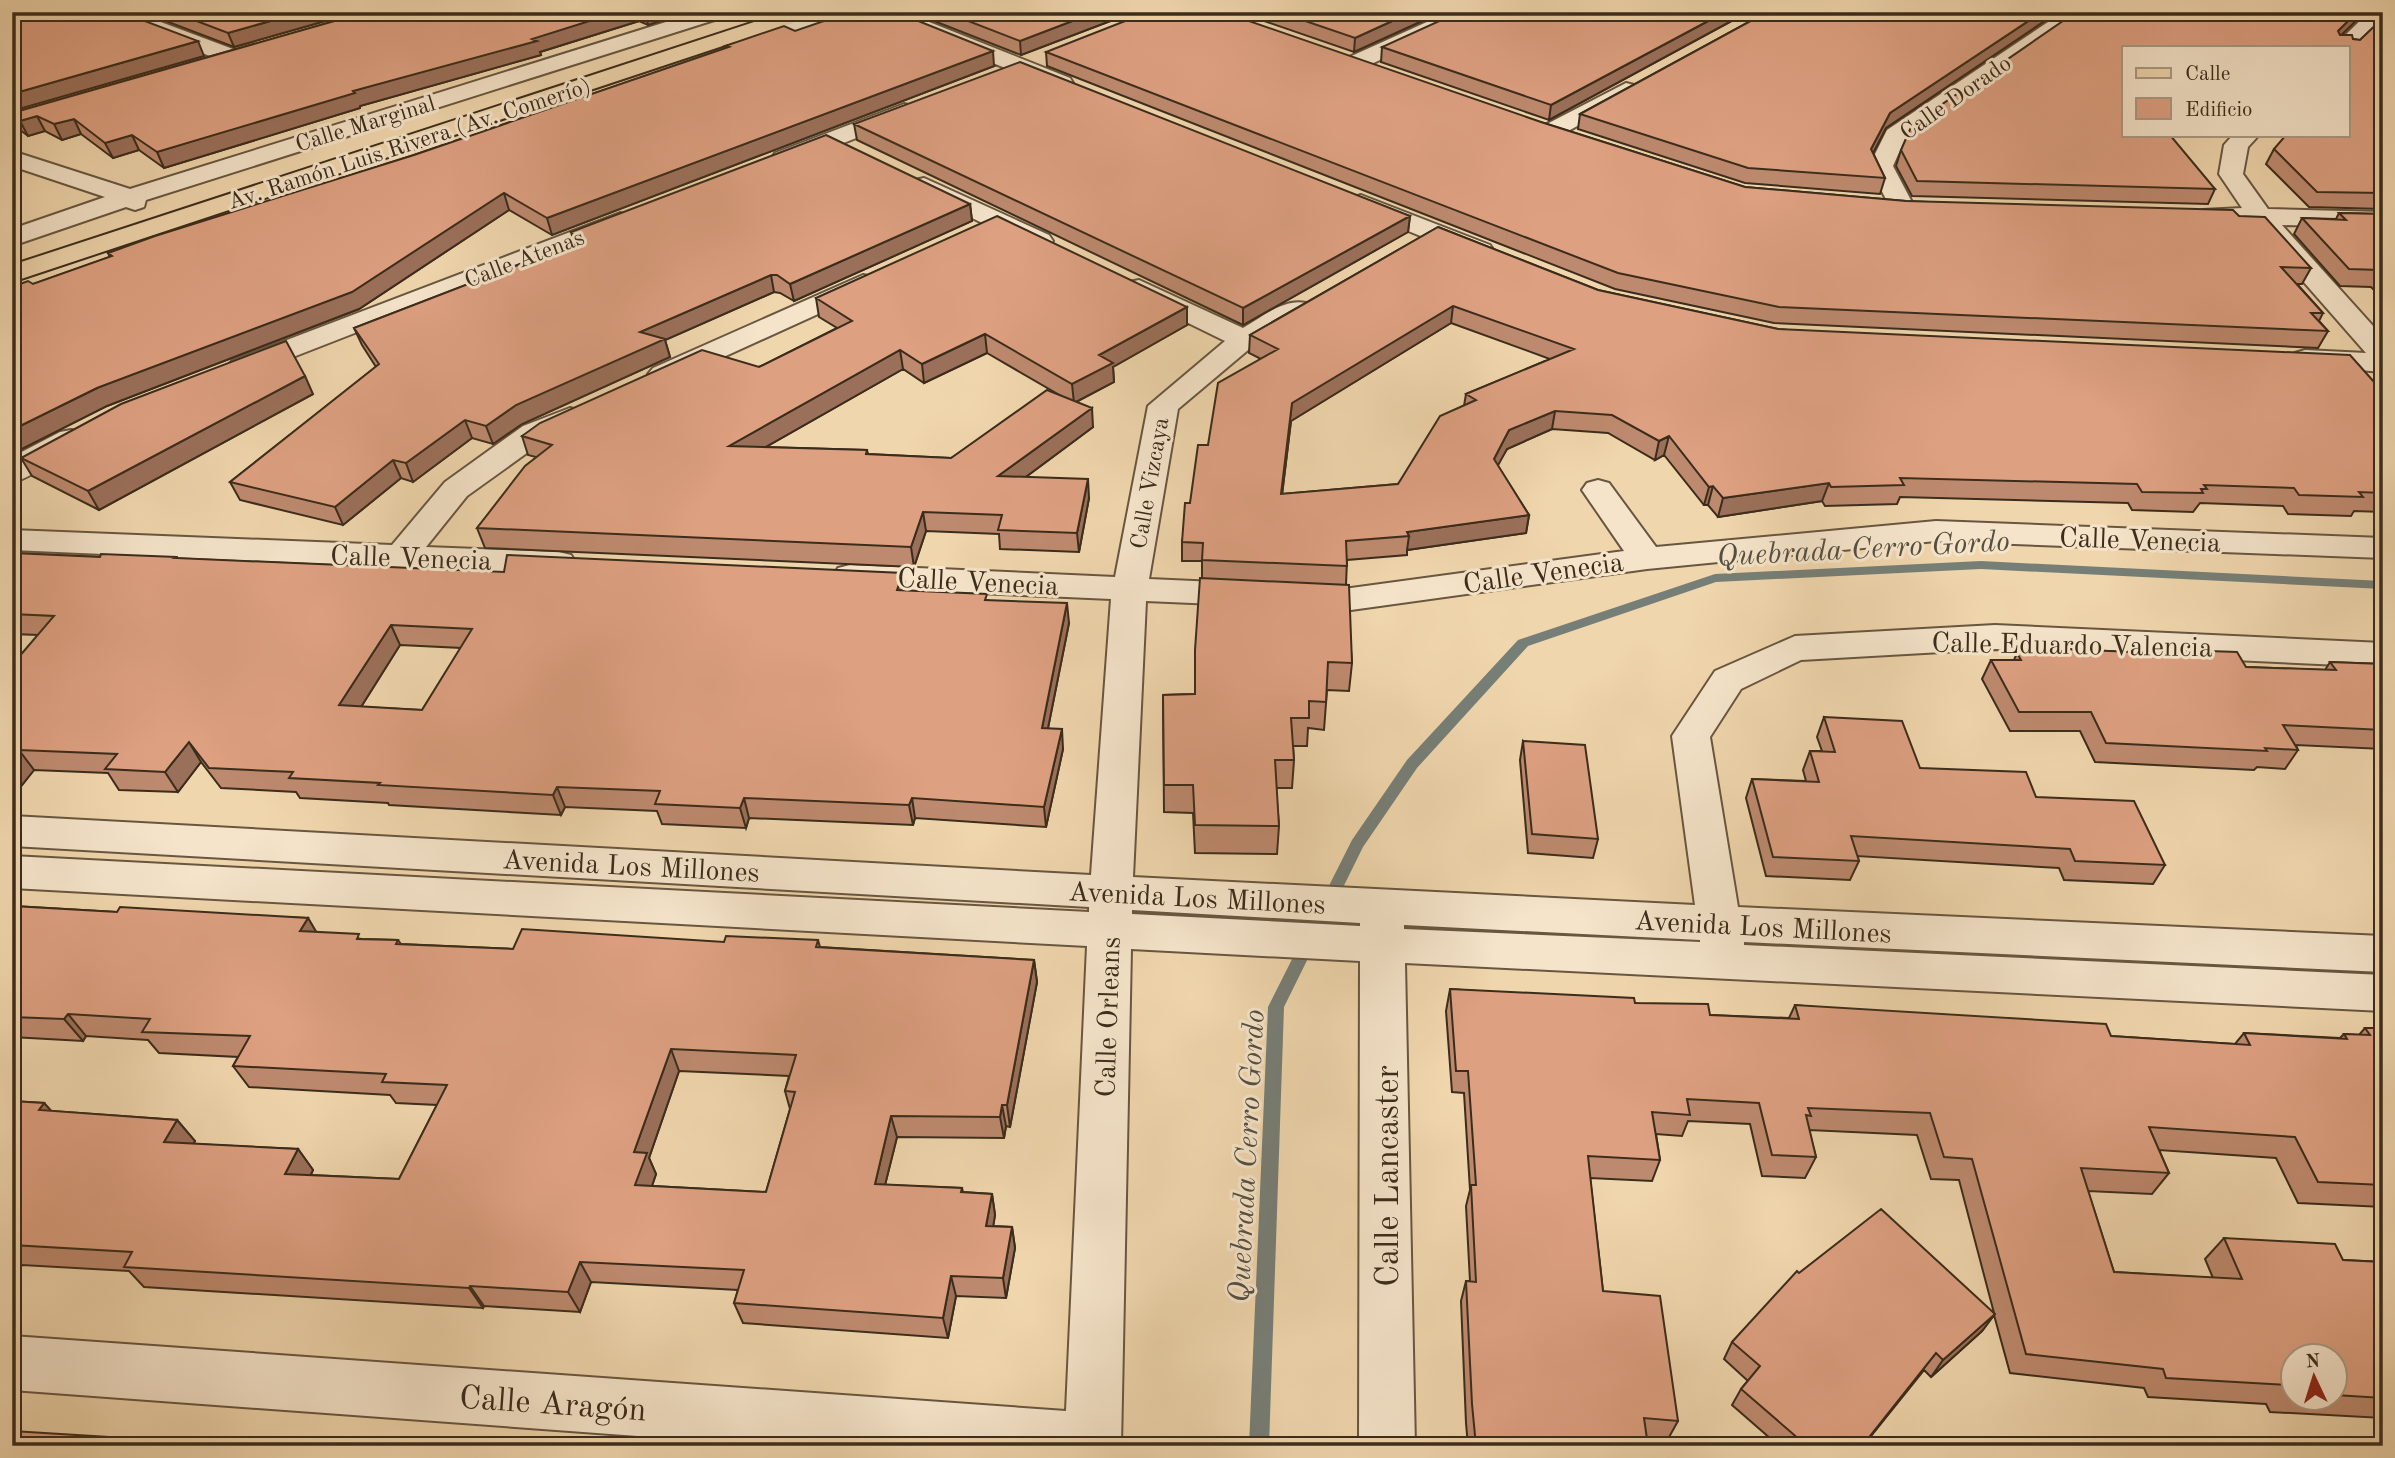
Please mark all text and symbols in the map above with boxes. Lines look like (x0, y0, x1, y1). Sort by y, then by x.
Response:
legend (2122, 46, 2350, 136)
street label: Calle Dorado (1896, 52, 2016, 145)
text: Calle (2185, 64, 2230, 85)
street label: Av. Ramón Luis Rivera (Av. Comerío) (225, 75, 594, 214)
street label: Calle Marginal (293, 92, 438, 157)
text: Edificio (2185, 100, 2253, 121)
street label: Calle Atenas (462, 226, 588, 293)
street label: Calle Vizcaya (1128, 416, 1173, 551)
street label: Calle Venecia (2059, 525, 2221, 559)
water label: Quebrada Cerro Gordo (1716, 527, 2011, 573)
street label: Calle Venecia (330, 543, 492, 577)
street label: Calle Venecia (1461, 550, 1626, 600)
street label: Calle Venecia (896, 566, 1060, 602)
street label: Calle Eduardo Valencia (1931, 631, 2213, 663)
street label: Avenida Los Millones (501, 847, 760, 889)
street label: Avenida Los Millones (1067, 879, 1326, 921)
street label: Avenida Los Millones (1633, 908, 1892, 950)
street label: Calle Orleans (1093, 936, 1127, 1098)
water label: Quebrada Cerro Gordo (1225, 1009, 1271, 1304)
street label: Calle Lancaster (1373, 1065, 1406, 1287)
north arrow (2280, 1342, 2350, 1412)
text: N (2305, 1353, 2321, 1373)
street label: Calle Aragón (458, 1382, 648, 1428)

